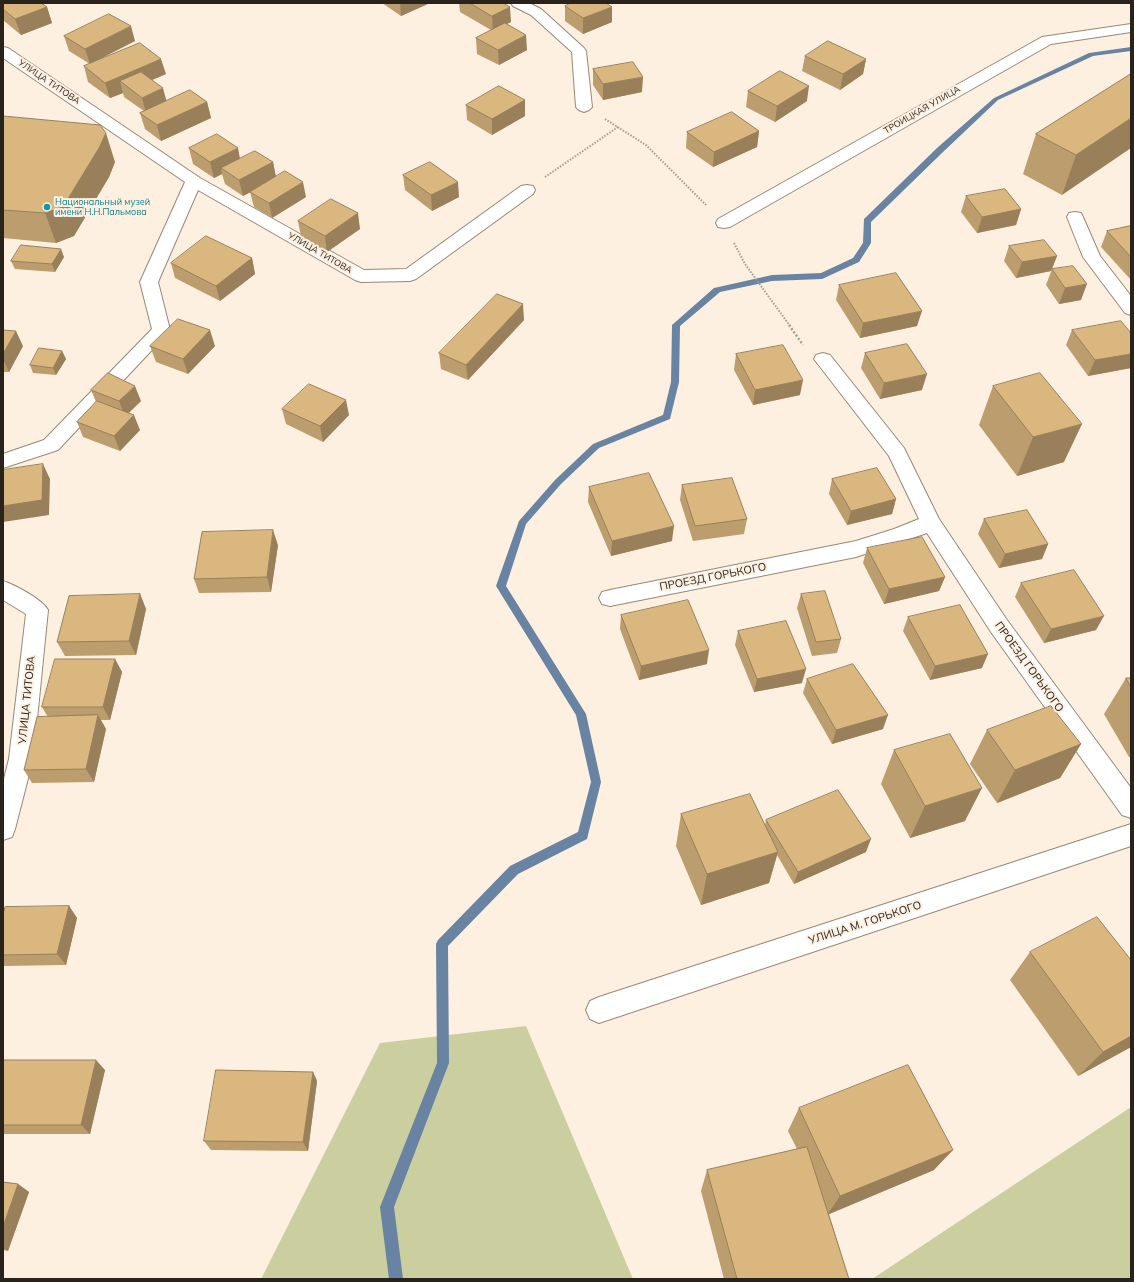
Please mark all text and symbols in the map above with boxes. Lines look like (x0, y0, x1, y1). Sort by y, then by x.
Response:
street label: УЛИЦА ТИТОВА (16, 57, 82, 107)
street label: ТРОИЦКАЯ УЛИЦА (882, 84, 962, 136)
place label: Национальный музей имени Н.Н.Пальмова (55, 197, 150, 218)
marker: Национальный музей имени Н.Н.Пальмова (42, 202, 52, 212)
street label: УЛИЦА ТИТОВА (286, 230, 354, 276)
street label: ПРОЕЗД ГОРЬКОГО (658, 560, 768, 594)
street label: ПРОЕЗД ГОРЬКОГО (992, 619, 1066, 715)
street label: УЛИЦА ТИТОВА (16, 655, 38, 745)
street label: УЛИЦА М. ГОРЬКОГО (807, 899, 923, 947)

